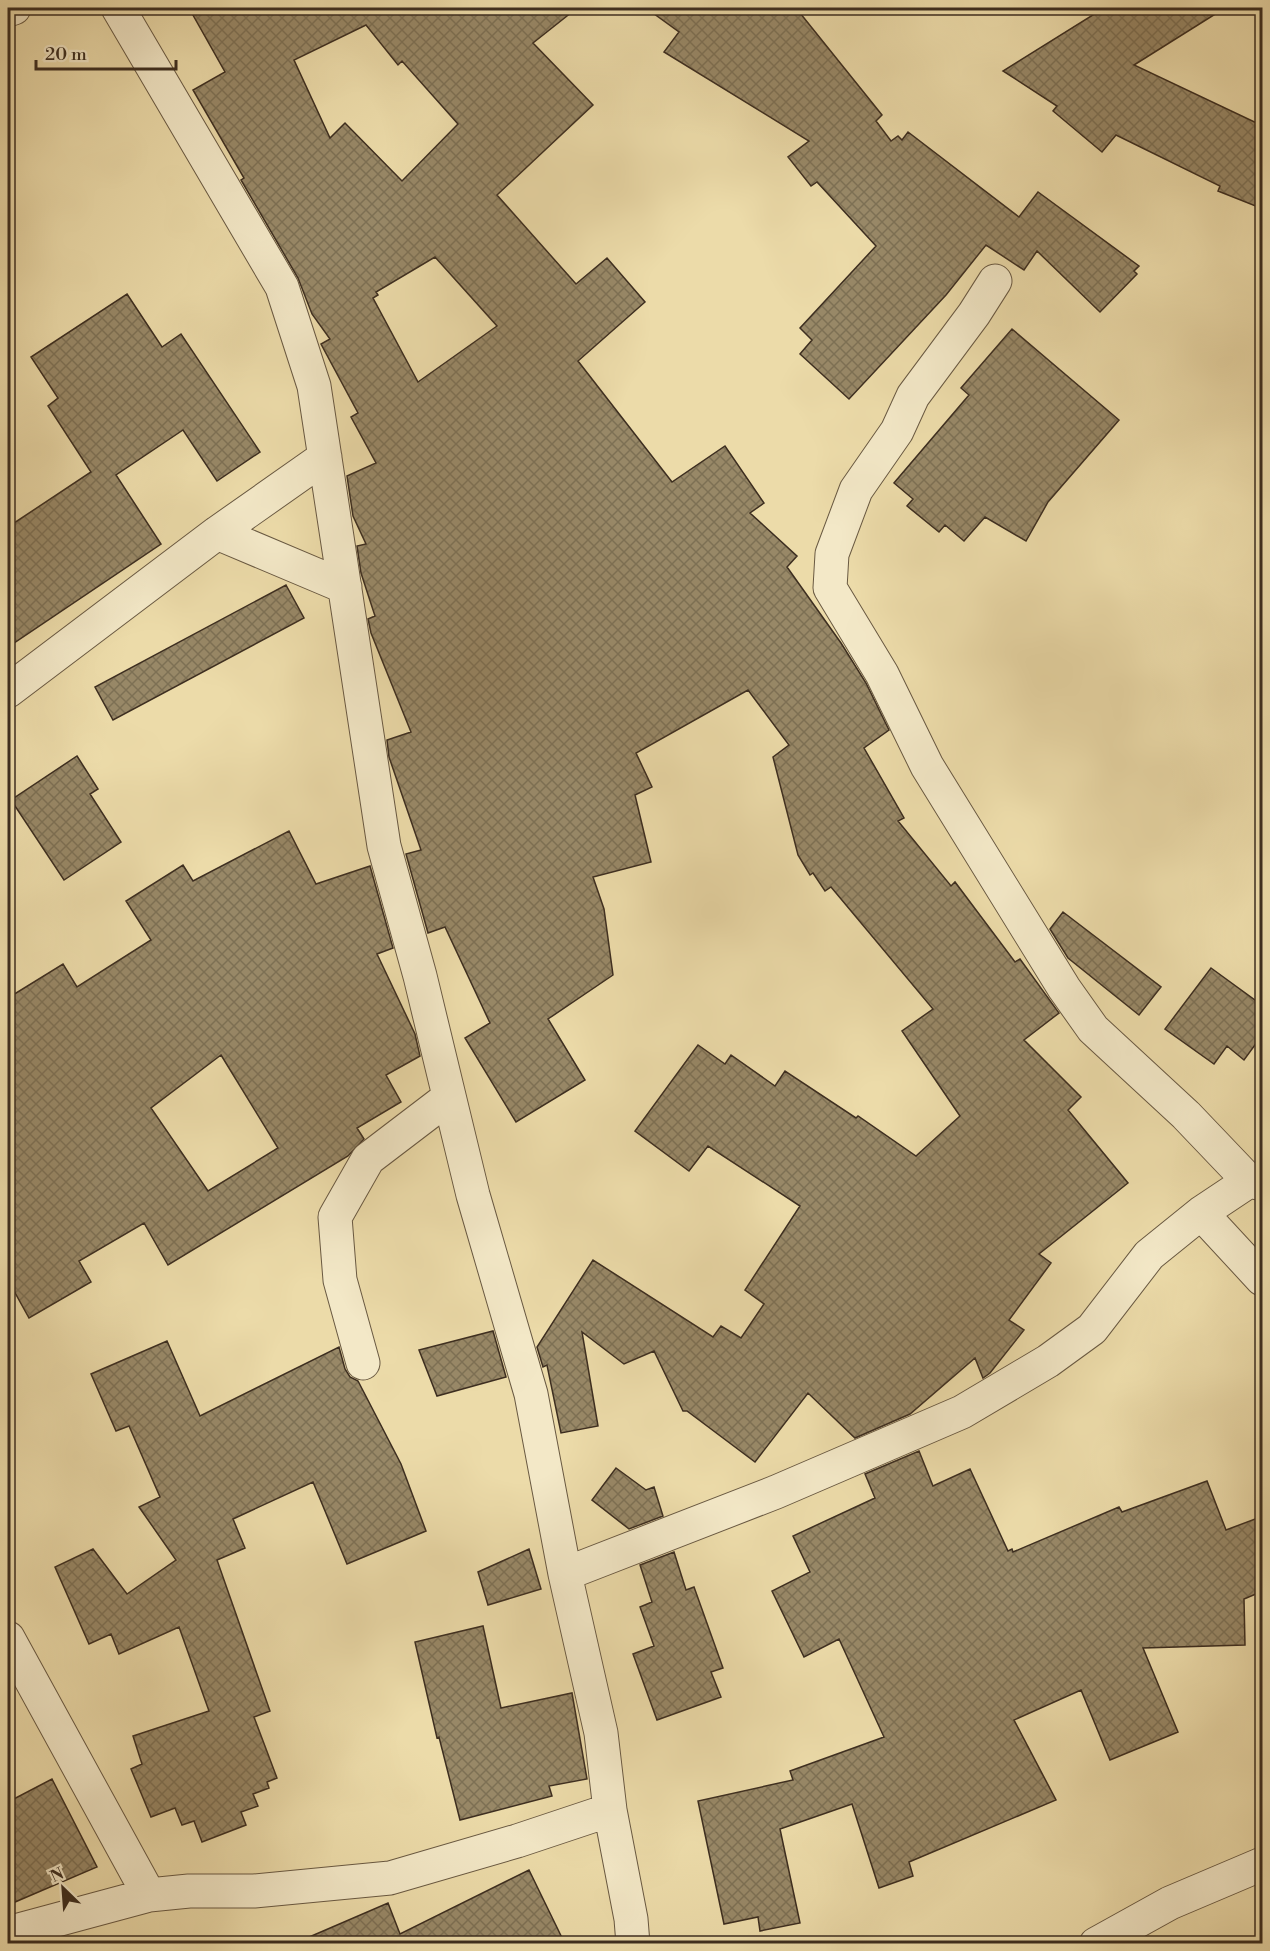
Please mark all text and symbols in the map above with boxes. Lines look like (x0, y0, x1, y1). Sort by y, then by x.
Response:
scale bar (36, 33, 176, 71)
text: 20 m (45, 43, 87, 66)
north arrow (33, 1858, 93, 1918)
text: N (47, 1863, 67, 1887)

